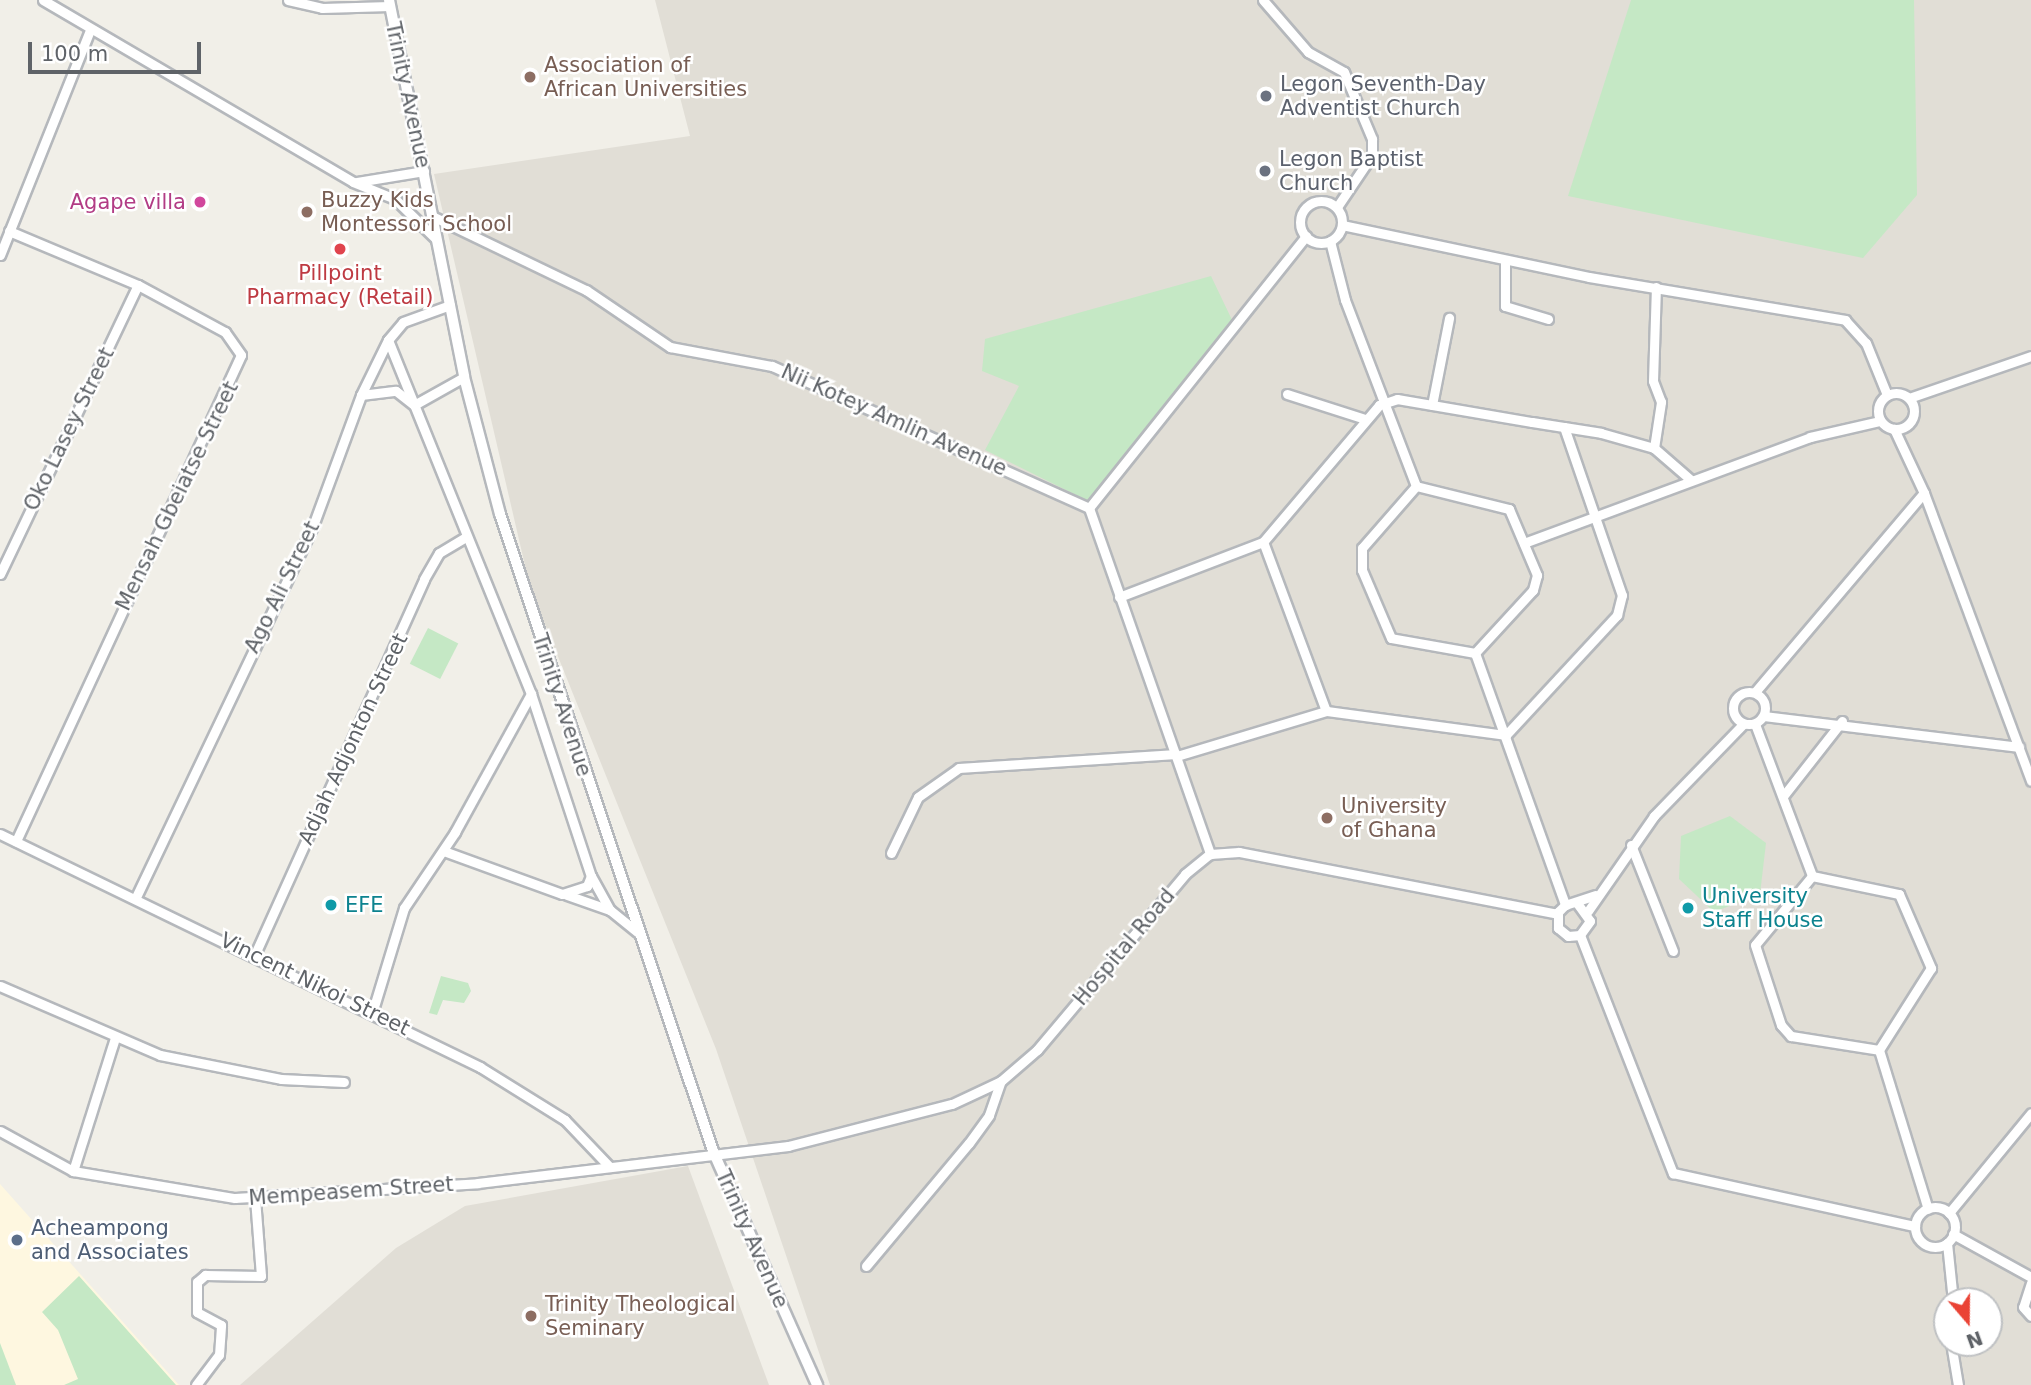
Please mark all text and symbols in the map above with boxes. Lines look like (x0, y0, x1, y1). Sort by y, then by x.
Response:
street label: Trinity Avenue (380, 20, 436, 170)
scale bar (32, 28, 205, 72)
text: 100 m (41, 42, 108, 66)
place label: Association of African Universities (544, 52, 747, 102)
marker: Association of African Universities (522, 69, 538, 85)
place label: Legon Seventh-Day Adventist Church (1280, 71, 1486, 121)
marker: Legon Seventh-Day Adventist Church (1258, 88, 1274, 104)
place label: Legon Baptist Church (1279, 146, 1423, 196)
marker: Legon Baptist Church (1257, 163, 1273, 179)
place label: Buzzy Kids Montessori School (321, 187, 512, 237)
place label: Agape villa (70, 189, 186, 215)
marker: Agape villa (192, 194, 208, 210)
marker: Buzzy Kids Montessori School (299, 204, 315, 220)
marker: Pillpoint Pharmacy (Retail) (332, 241, 348, 257)
place label: Pillpoint Pharmacy (Retail) (247, 260, 433, 310)
street label: Oko Lasey Street (18, 343, 120, 515)
street label: Nii Kotey Amlin Avenue (777, 359, 1011, 481)
street label: Mensah Gbeiatse Street (110, 377, 244, 615)
street label: Ago Ali Street (239, 517, 325, 657)
street label: Adjah Adjonton Street (293, 629, 413, 849)
street label: Trinity Avenue (527, 630, 597, 780)
place label: University of Ghana (1341, 793, 1447, 843)
marker: University of Ghana (1319, 810, 1335, 826)
street label: Hospital Road (1068, 883, 1180, 1011)
place label: University Staff House (1702, 883, 1823, 933)
place label: EFE (345, 892, 384, 918)
marker: EFE (323, 897, 339, 913)
marker: University Staff House (1680, 900, 1696, 916)
street label: Vincent Nikoi Street (216, 927, 414, 1041)
street label: Trinity Avenue (710, 1166, 794, 1312)
street label: Mempeasem Street (248, 1171, 454, 1211)
place label: Acheampong and Associates (31, 1215, 189, 1265)
marker: Acheampong and Associates (9, 1232, 25, 1248)
north arrow (1933, 1287, 2003, 1357)
place label: Trinity Theological Seminary (545, 1291, 736, 1341)
marker: Trinity Theological Seminary (523, 1308, 539, 1324)
text: N (1963, 1327, 1986, 1353)

